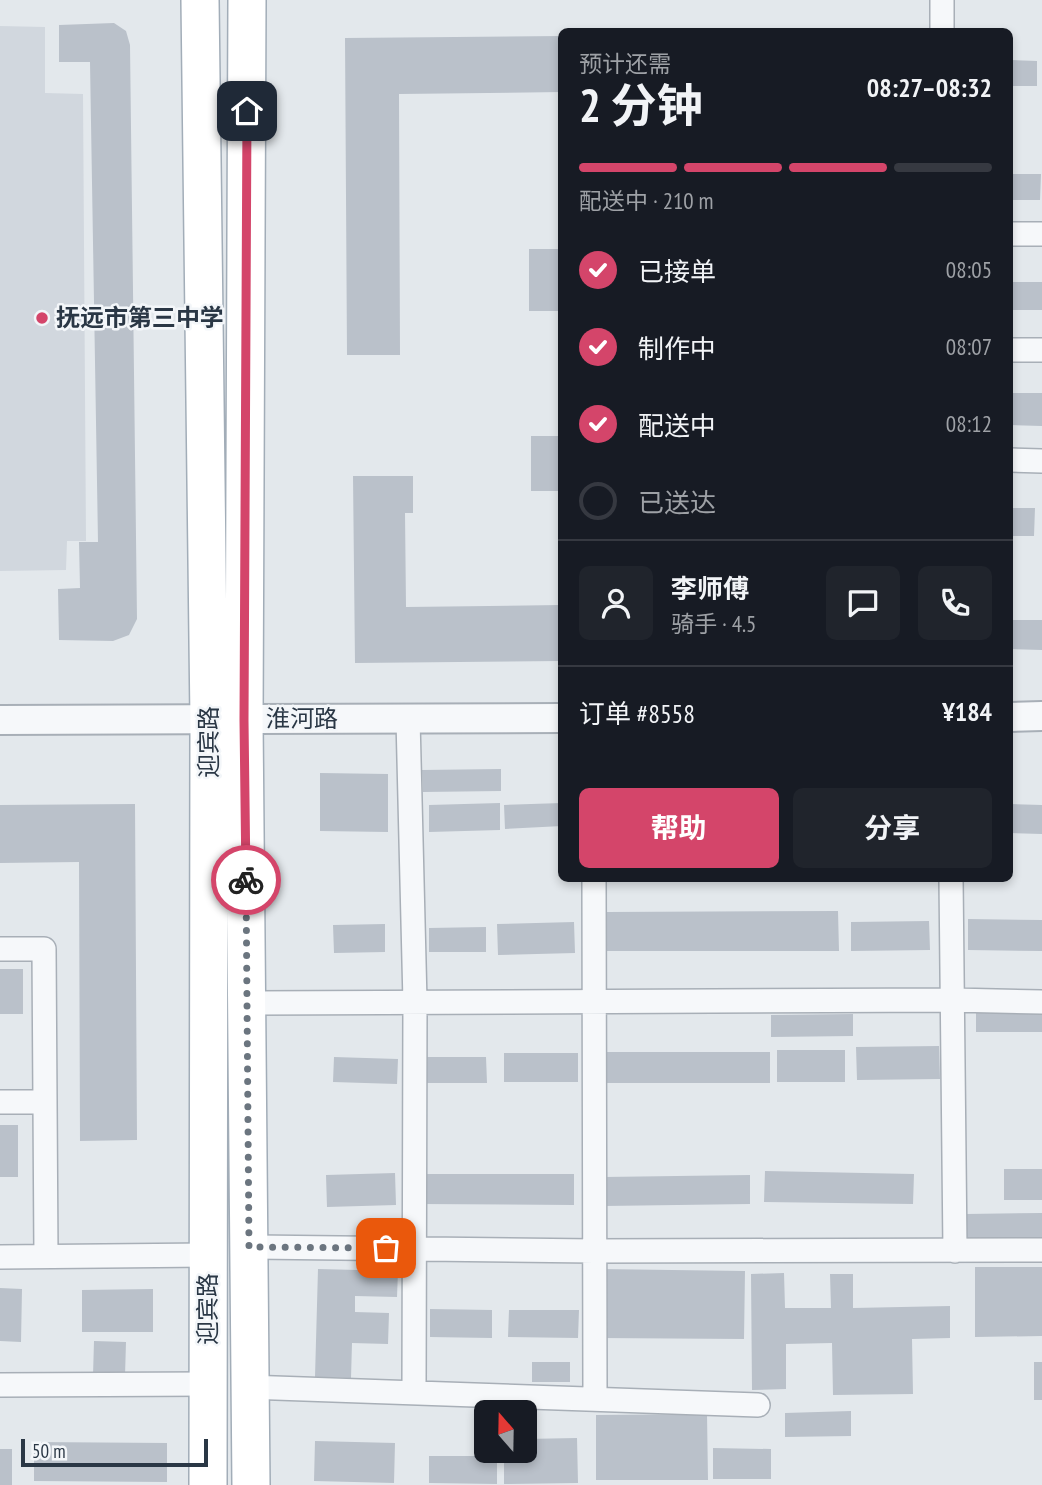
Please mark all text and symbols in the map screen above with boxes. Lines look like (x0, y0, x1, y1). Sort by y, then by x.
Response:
text: 预计还需 (579, 49, 671, 78)
text: 08:27–08:32 (867, 71, 992, 104)
text: 2 分钟 (579, 75, 702, 135)
pin (217, 81, 277, 141)
icon: home (228, 92, 266, 130)
text: 配送中 · 210 m (579, 186, 714, 215)
icon: check (579, 251, 617, 289)
text: 已接单 (638, 255, 716, 288)
text: 08:05 (946, 255, 992, 284)
place label: 抚远市第三中学 (56, 302, 224, 333)
marker: 抚远市第三中学 (34, 310, 50, 326)
icon: check (579, 328, 617, 366)
text: 制作中 (638, 332, 716, 365)
text: 08:07 (946, 332, 992, 361)
icon: check (579, 405, 617, 443)
text: 配送中 (638, 409, 716, 442)
text: 08:12 (946, 409, 992, 438)
text: 已送达 (638, 486, 716, 519)
button: person (579, 566, 653, 640)
button: chat (826, 566, 900, 640)
button: phone (918, 566, 992, 640)
text: 李师傅 (671, 572, 749, 605)
text: 骑手 · 4.5 (671, 609, 756, 638)
text: ¥184 (942, 695, 992, 728)
text: 订单 #8558 (579, 697, 695, 730)
street label: 淮河路 (266, 703, 338, 734)
street label: 迎宾路 (193, 706, 224, 778)
button: 帮助 (579, 788, 779, 868)
button: 分享 (793, 788, 992, 868)
courier (211, 845, 281, 915)
icon: bike (227, 861, 265, 899)
pin (356, 1218, 416, 1278)
icon: bag (367, 1229, 405, 1267)
street label: 迎宾路 (192, 1273, 223, 1345)
north arrow (474, 1400, 537, 1463)
map controls (474, 1400, 537, 1463)
scale bar (21, 1436, 208, 1468)
text: 50 m (32, 1439, 66, 1463)

